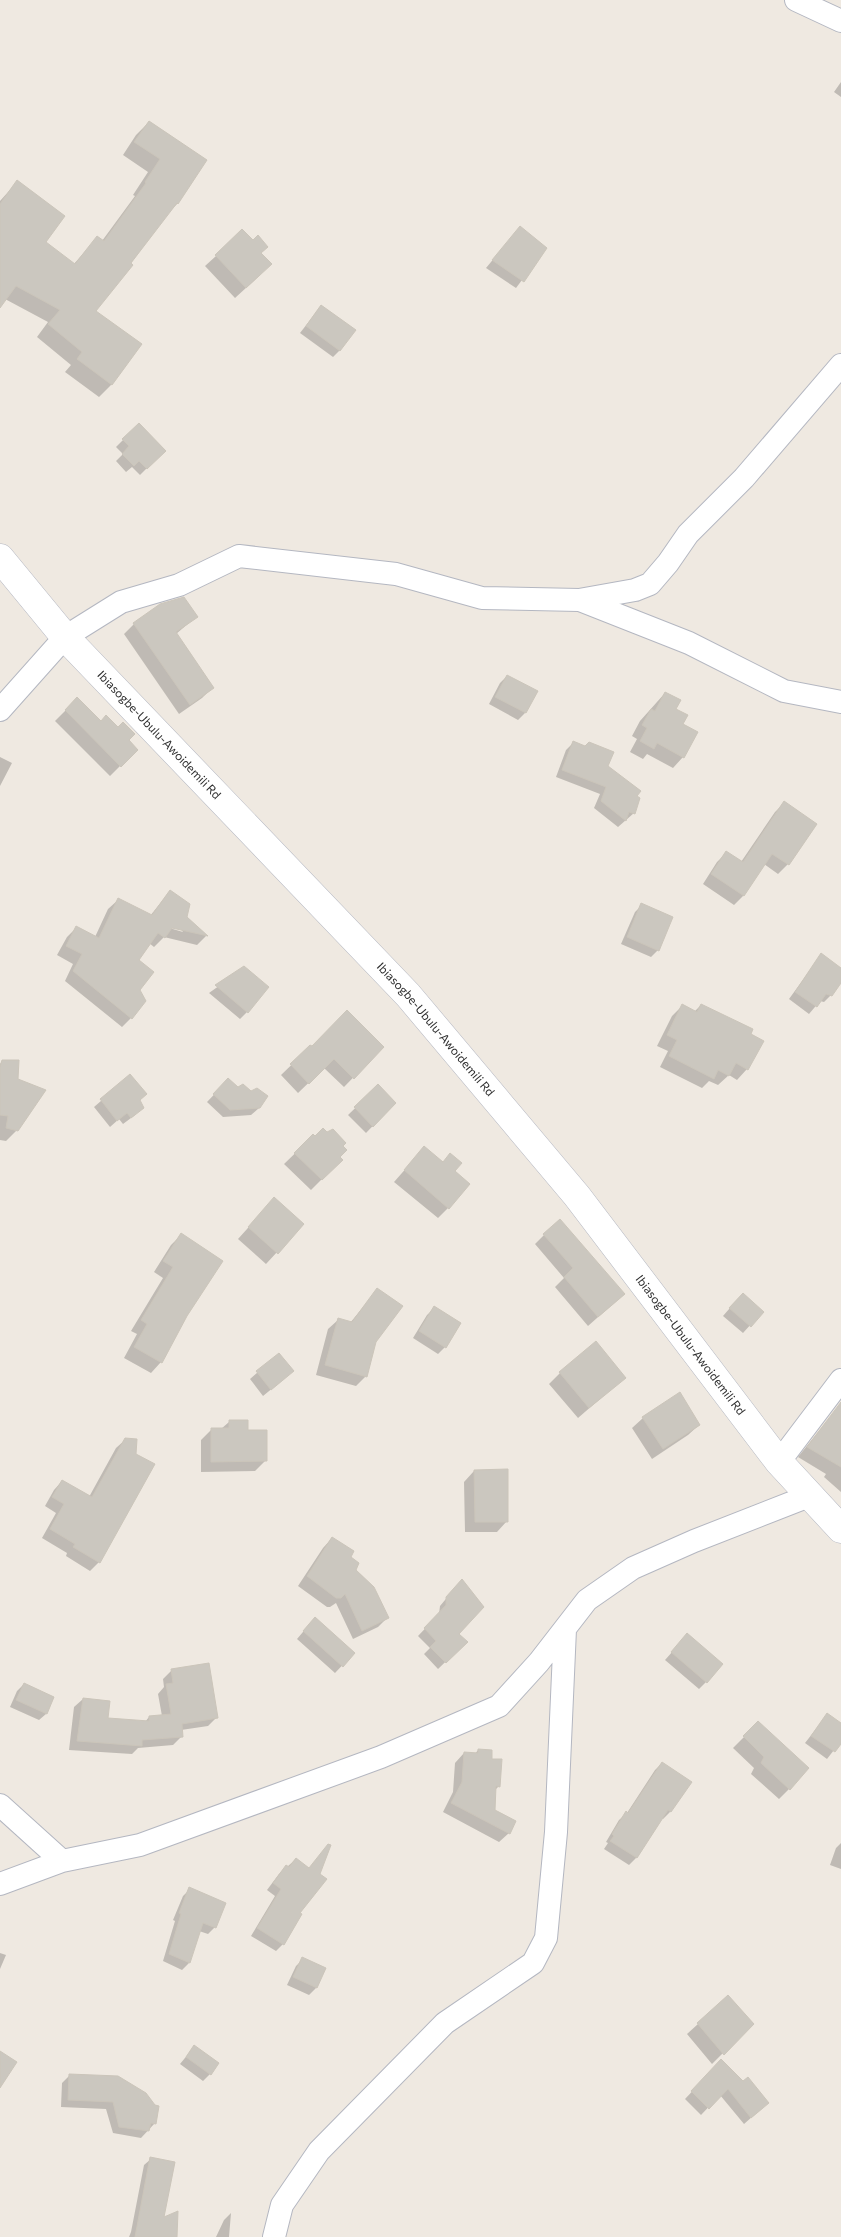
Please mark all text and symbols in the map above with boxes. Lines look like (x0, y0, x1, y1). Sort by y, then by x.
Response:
street label: Ibiasogbe-Ubulu-Awoidemili Rd (95, 667, 224, 801)
street label: Ibiasogbe-Ubulu-Awoidemili Rd (374, 959, 498, 1098)
street label: Ibiasogbe-Ubulu-Awoidemili Rd (633, 1272, 749, 1417)

